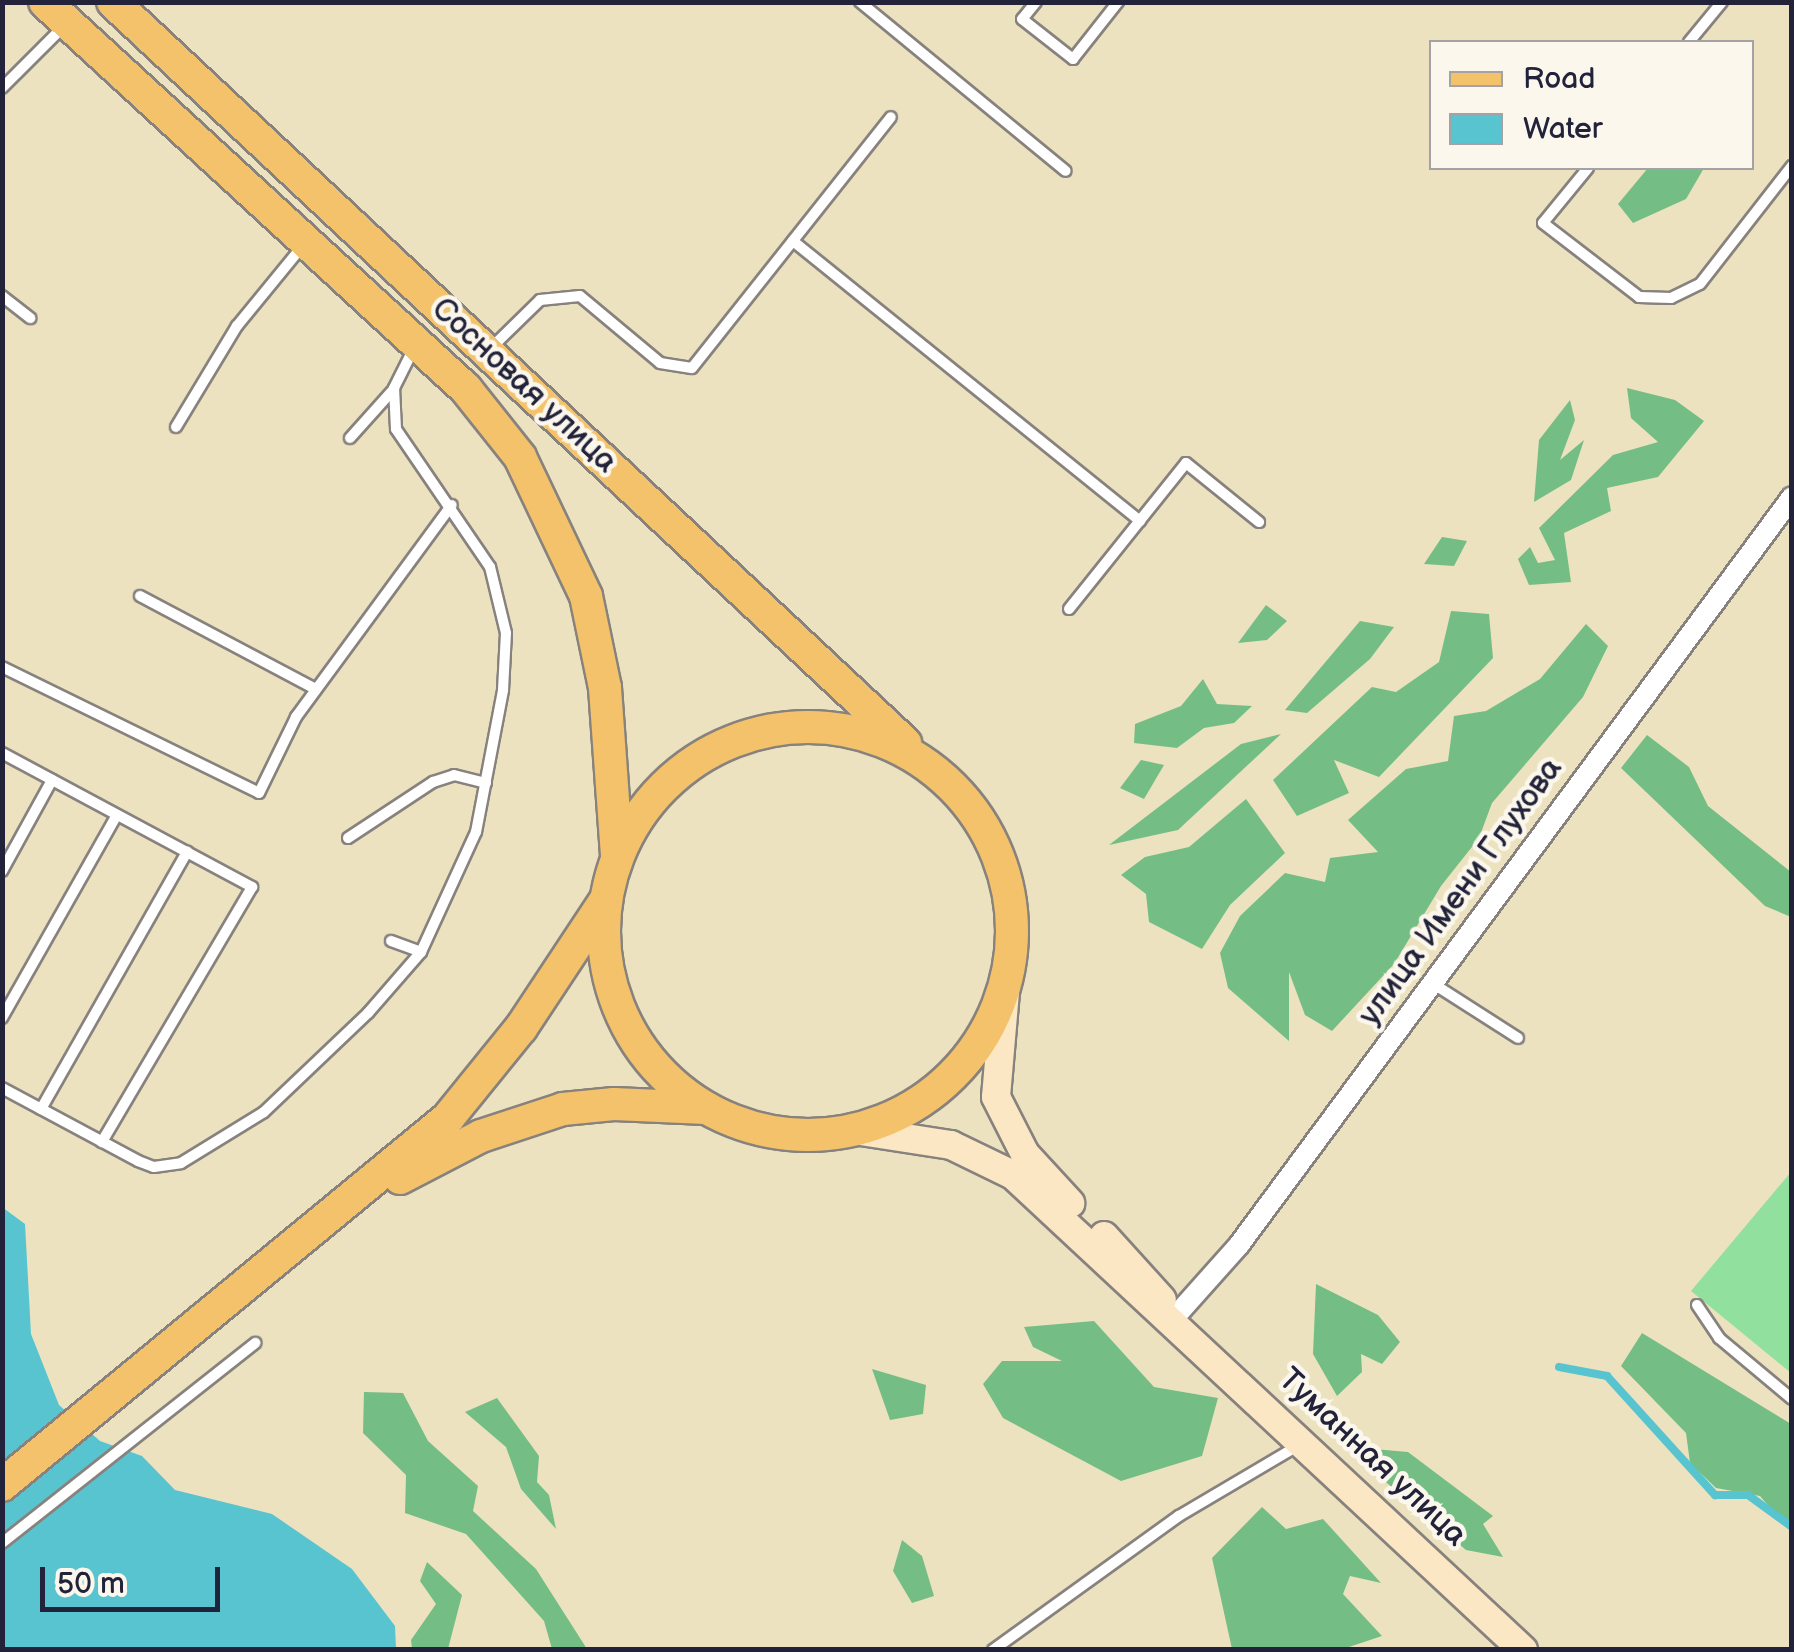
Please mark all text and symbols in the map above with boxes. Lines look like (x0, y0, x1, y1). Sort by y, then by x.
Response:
legend (1429, 40, 1754, 170)
text: Road (1523, 61, 1596, 97)
text: Water (1523, 111, 1603, 147)
street label: Сосновая улица (423, 290, 625, 482)
street label: улица Имени Глухова (1351, 751, 1571, 1033)
street label: Туманная улица (1270, 1361, 1474, 1555)
scale bar (45, 1547, 225, 1609)
text: 50 m (57, 1566, 125, 1602)

